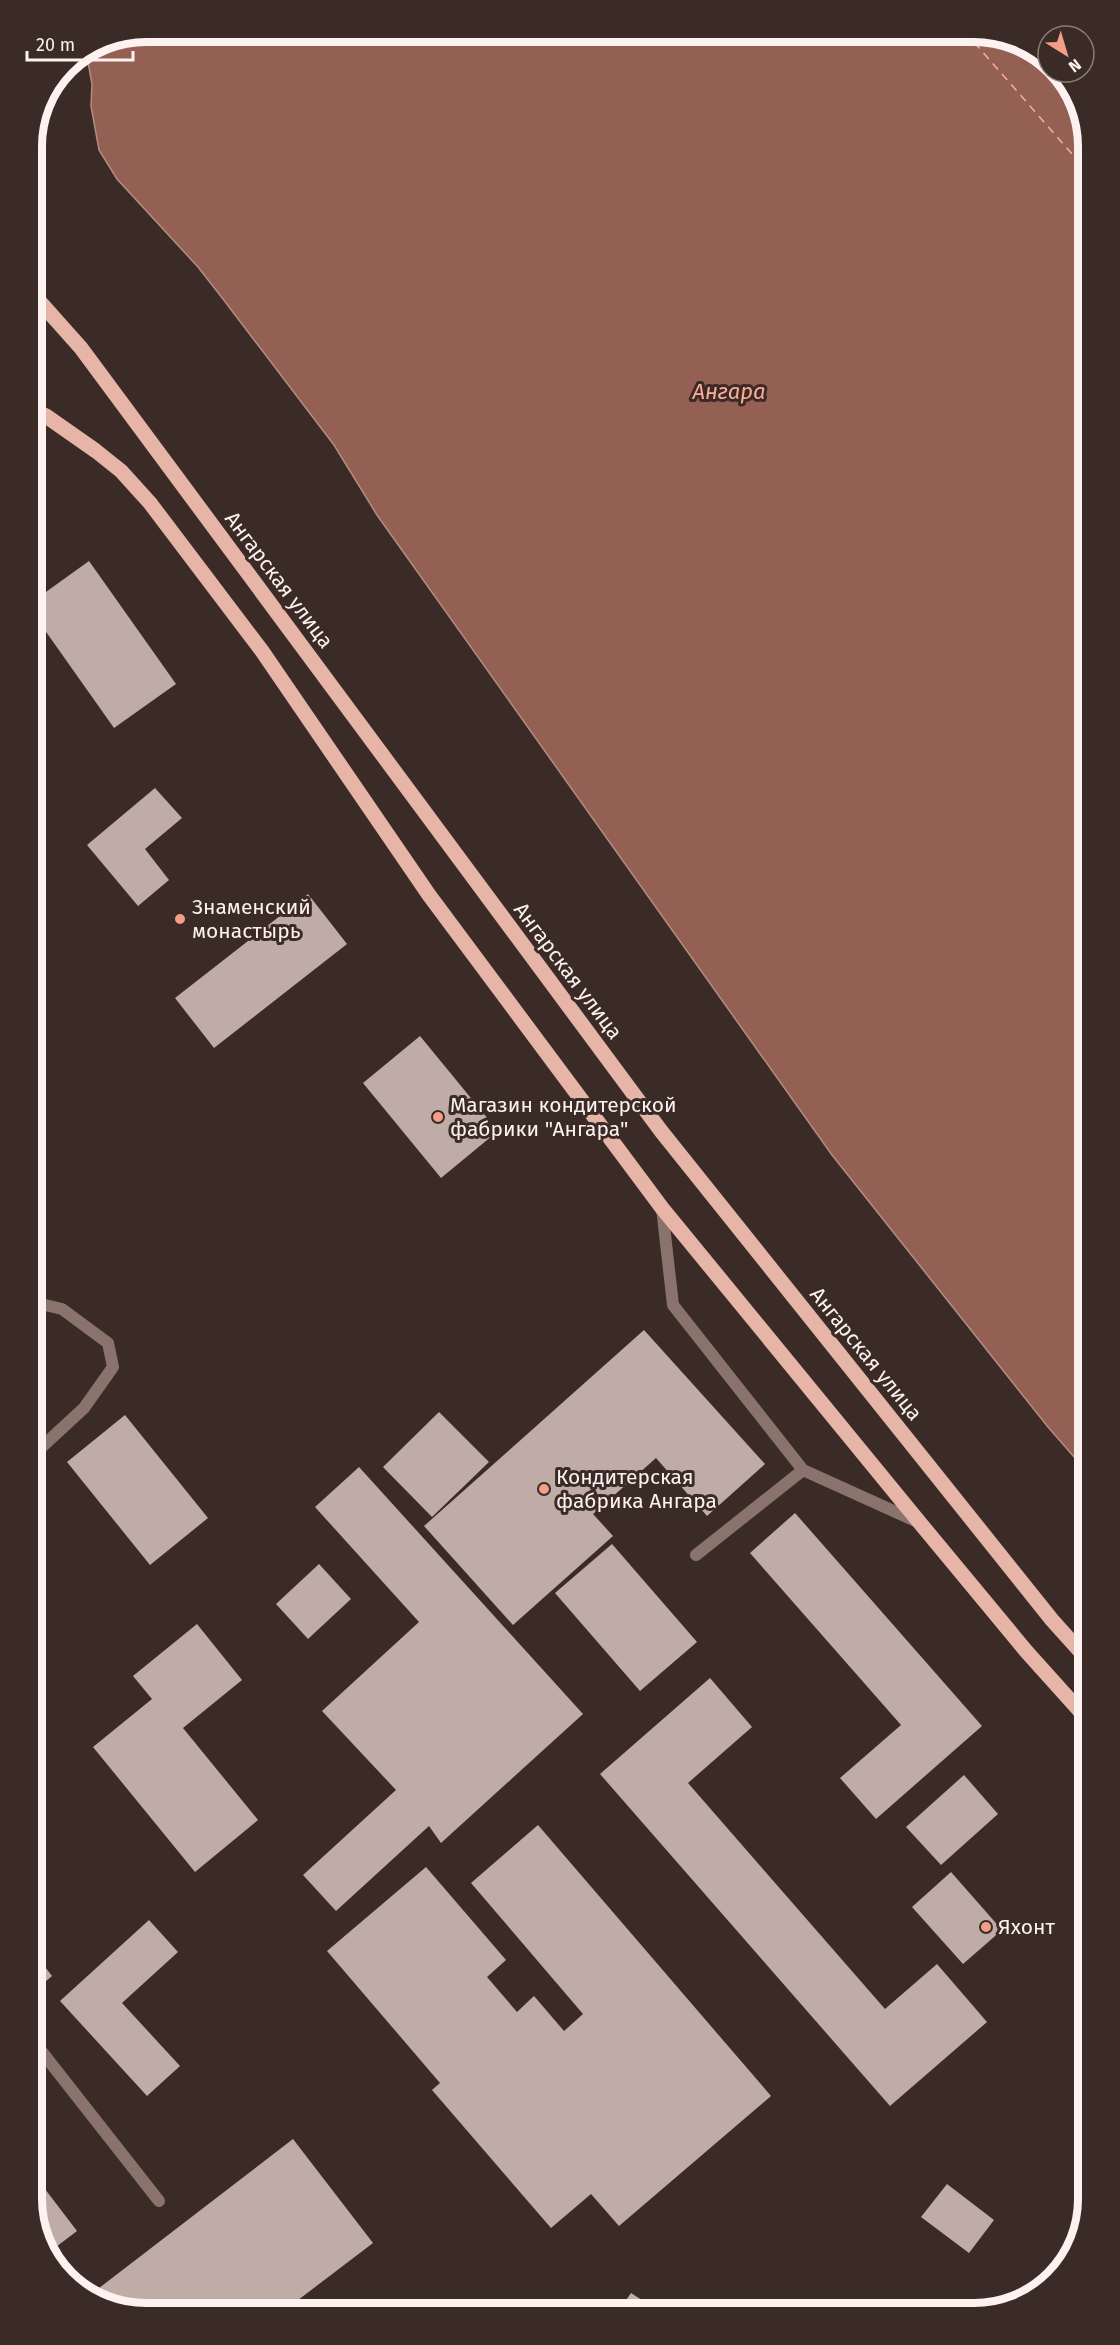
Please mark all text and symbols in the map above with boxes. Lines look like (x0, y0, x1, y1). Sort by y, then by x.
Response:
scale bar (27, 24, 134, 62)
north arrow (1036, 24, 1096, 84)
text: 20 m (36, 34, 75, 56)
text: N (1065, 55, 1085, 76)
water label: Ангара (691, 378, 766, 405)
street label: Ангарская улица (219, 507, 339, 653)
place label: Знаменский монастырь (192, 894, 311, 944)
street label: Ангарская улица (508, 898, 628, 1044)
marker: Знаменский монастырь (173, 912, 187, 926)
place label: Магазин кондитерской фабрики "Ангара" (450, 1092, 677, 1142)
marker: Магазин кондитерской фабрики "Ангара" (431, 1110, 445, 1124)
street label: Ангарская улица (804, 1282, 928, 1426)
place label: Кондитерская фабрика Ангара (556, 1464, 717, 1514)
marker: Кондитерская фабрика Ангара (537, 1482, 551, 1496)
place label: Яхонт (998, 1914, 1055, 1940)
marker: Яхонт (979, 1920, 993, 1934)

